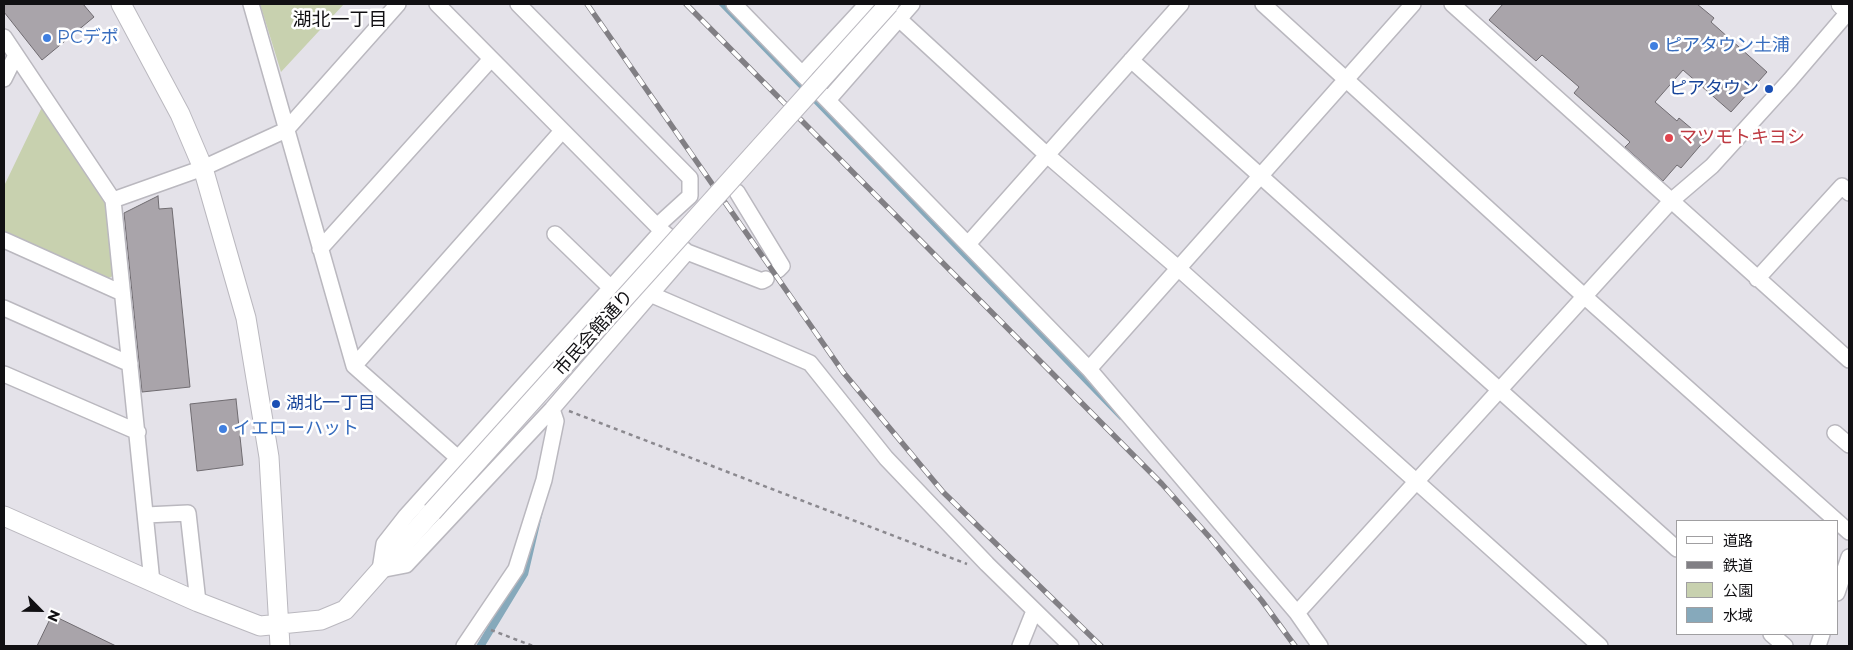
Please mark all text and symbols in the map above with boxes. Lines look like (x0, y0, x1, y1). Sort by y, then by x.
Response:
district label: 湖北一丁目 (293, 9, 387, 31)
place label: PCデポ (57, 27, 119, 49)
marker: PCデポ (41, 32, 53, 44)
place label: ピアタウン土浦 (1664, 35, 1790, 57)
marker: ピアタウン土浦 (1648, 40, 1660, 52)
place label: ピアタウン (1669, 78, 1759, 100)
marker: ピアタウン (1763, 83, 1775, 95)
place label: マツモトキヨシ (1679, 127, 1805, 149)
marker: マツモトキヨシ (1663, 132, 1675, 144)
street label: 市民会館通り (550, 286, 638, 380)
place label: 湖北一丁目 (286, 393, 376, 415)
marker: 湖北一丁目 (270, 398, 282, 410)
place label: イエローハット (233, 418, 359, 440)
marker: イエローハット (217, 423, 229, 435)
legend (1676, 520, 1838, 635)
text: 道路 (1723, 531, 1753, 550)
text: 鉄道 (1723, 556, 1753, 575)
text: 公園 (1723, 581, 1753, 600)
north arrow (15, 585, 65, 635)
text: 水域 (1723, 606, 1753, 625)
text: N (43, 607, 64, 625)

